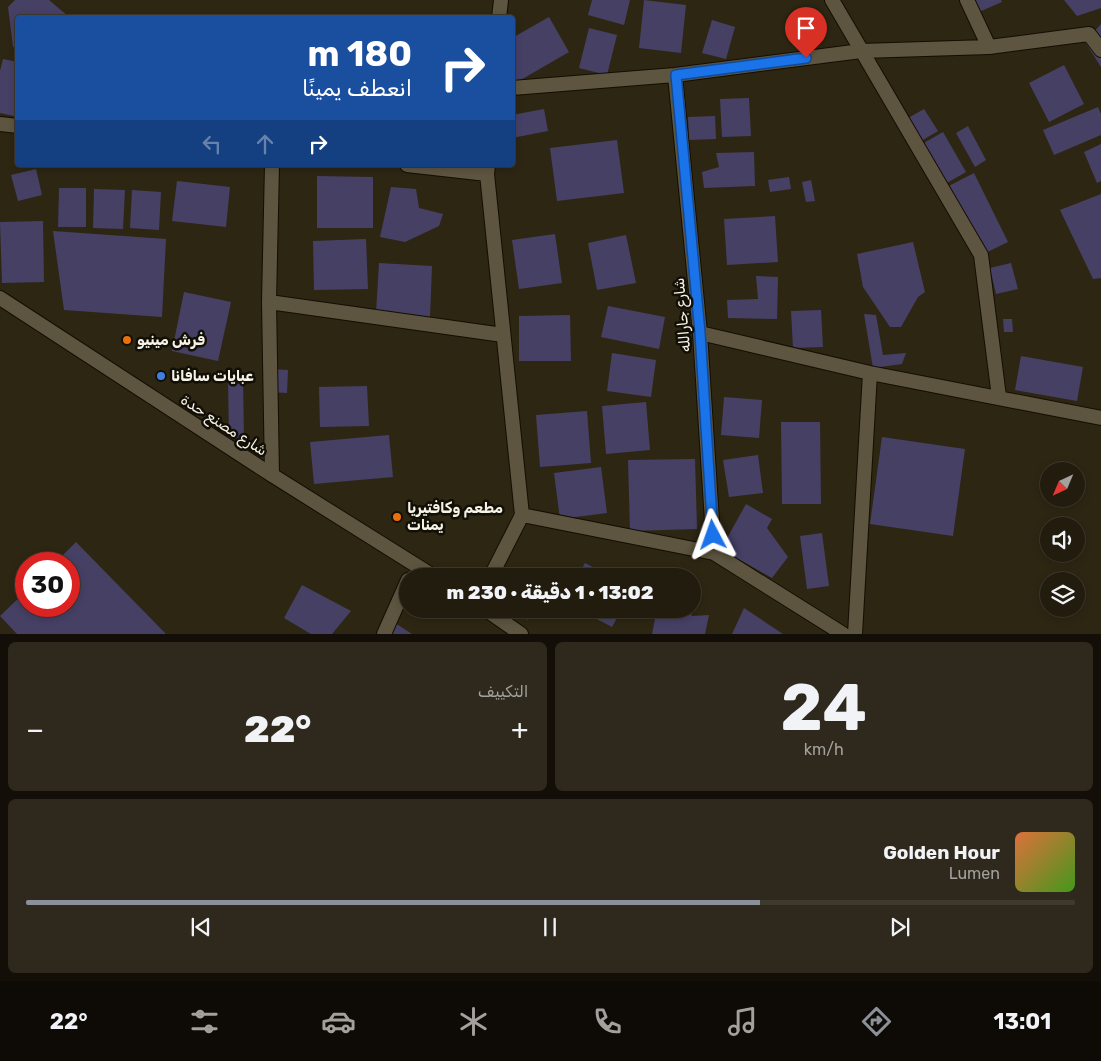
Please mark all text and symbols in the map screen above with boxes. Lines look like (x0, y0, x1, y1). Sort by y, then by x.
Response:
pin (785, 7, 827, 58)
icon: arrive (792, 14, 820, 42)
text: 180 m (308, 33, 412, 75)
icon: right (430, 35, 495, 100)
text: انعطف يمينًا (302, 75, 412, 102)
icon: left (198, 130, 226, 158)
icon: ahead (251, 130, 279, 158)
icon: right (304, 130, 332, 158)
street label: شارع جارالله (670, 277, 696, 353)
place label: فرش مينيو (137, 331, 205, 349)
marker: فرش مينيو (121, 334, 133, 346)
place label: عبايات سافانا (171, 367, 254, 385)
marker: عبايات سافانا (155, 370, 167, 382)
street label: شارع مصنع حدة (176, 390, 271, 461)
north arrow (1040, 462, 1085, 508)
map controls (1040, 462, 1085, 617)
place label: مطعم وكافتيريا يمنات (407, 499, 503, 534)
position arrow (686, 508, 738, 560)
marker: مطعم وكافتيريا يمنات (391, 511, 403, 523)
button: sound (1040, 517, 1085, 562)
speed limit sign: 30 (15, 552, 80, 617)
button: layers (1040, 572, 1085, 617)
text: 13:02 · 1 دقيقة · 230 m (446, 581, 654, 604)
text: 24 (781, 669, 867, 746)
text: التكييف (478, 682, 529, 701)
text: 22° (244, 706, 311, 752)
text: − (26, 713, 44, 746)
text: + (511, 713, 529, 746)
text: km/h (804, 740, 844, 759)
text: Golden Hour (883, 841, 1000, 864)
text: Lumen (949, 864, 1000, 883)
icon: previous (187, 913, 215, 941)
icon: pause (536, 913, 564, 941)
icon: next (886, 913, 914, 941)
icon: filters (187, 1004, 222, 1039)
icon: car (321, 1004, 356, 1039)
icon: climate (456, 1004, 491, 1039)
icon: phone (590, 1004, 625, 1039)
icon: music (725, 1004, 760, 1039)
icon: directions (859, 1004, 894, 1039)
text: 22° (50, 1008, 87, 1035)
text: 13:01 (994, 1008, 1051, 1035)

